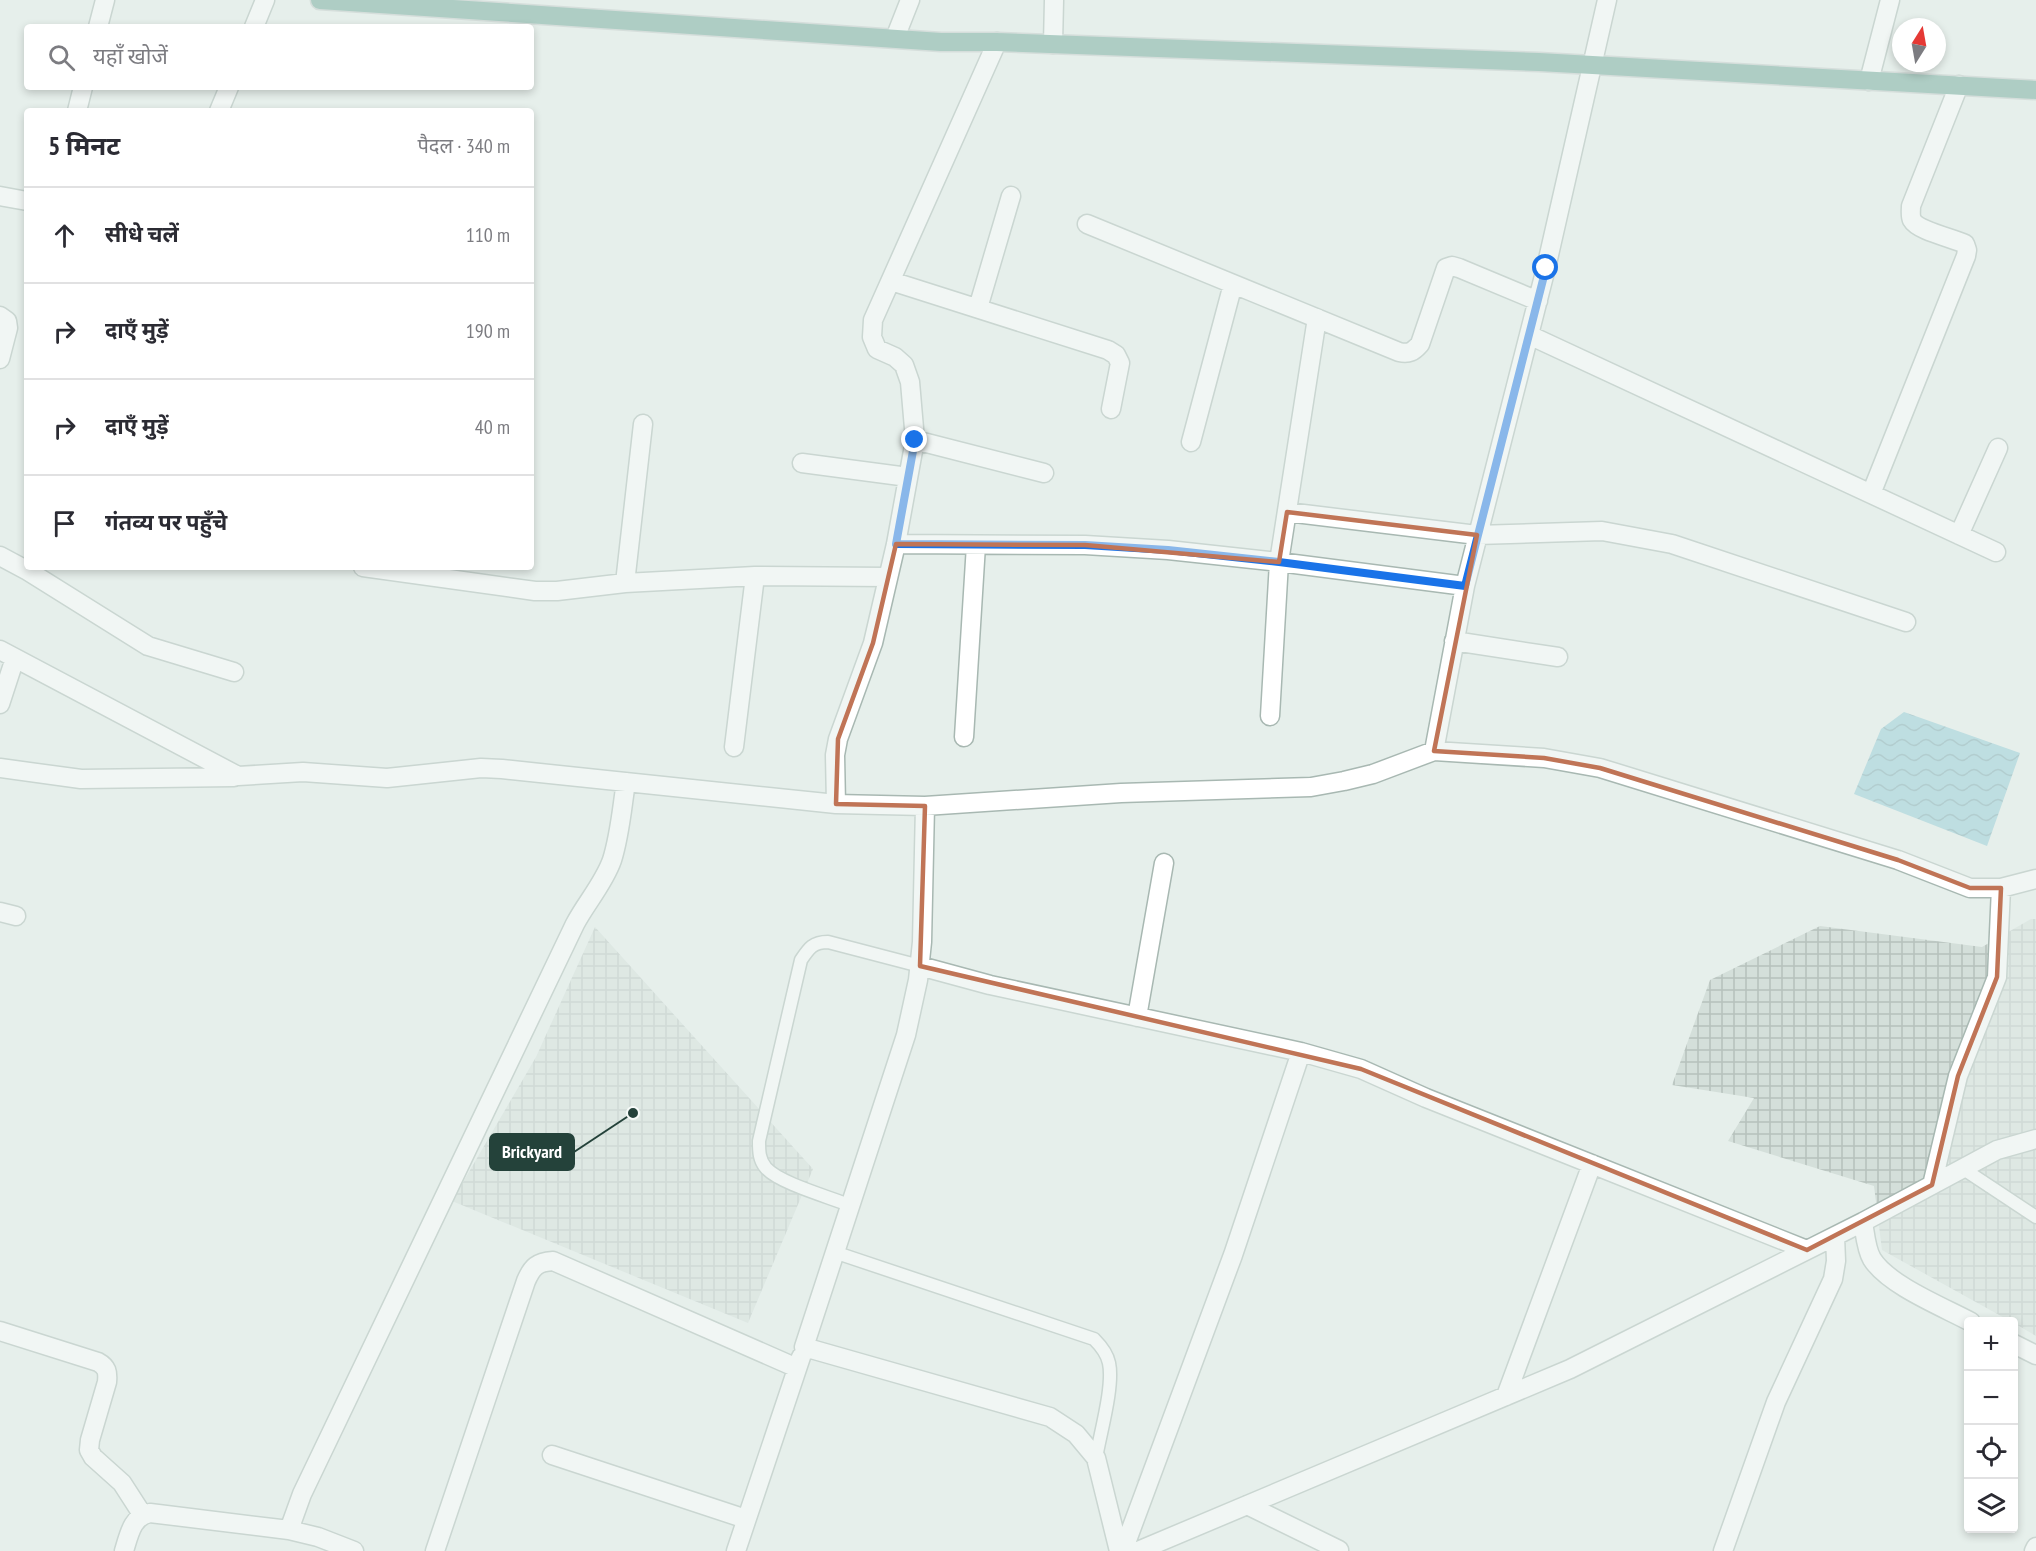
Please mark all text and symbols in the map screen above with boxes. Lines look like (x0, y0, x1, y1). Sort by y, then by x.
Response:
north arrow (1892, 18, 1946, 72)
search box (24, 24, 534, 90)
icon: search (45, 41, 78, 74)
text: यहाँ खोजें (93, 42, 168, 70)
text: 5 मिनट (48, 129, 120, 162)
text: पैदल · 340 m (417, 133, 510, 159)
icon: ahead (48, 219, 81, 252)
text: सीधे चलें (105, 220, 179, 248)
text: 110 m (466, 222, 510, 248)
route start (1532, 254, 1558, 280)
icon: right (48, 315, 81, 348)
text: दाएँ मुड़ें (105, 316, 169, 344)
text: 190 m (466, 318, 510, 344)
icon: right (48, 411, 81, 444)
text: दाएँ मुड़ें (105, 412, 169, 440)
text: 40 m (475, 414, 510, 440)
route end (901, 426, 927, 452)
icon: arrive (48, 507, 81, 540)
text: गंतव्य पर पहुँचे (105, 508, 227, 536)
callout: Brickyard (490, 1134, 574, 1170)
text: Brickyard (502, 1140, 562, 1163)
map controls (1964, 1317, 2018, 1533)
button: + (1964, 1317, 2018, 1371)
button: − (1964, 1371, 2018, 1425)
button: locate (1964, 1425, 2018, 1479)
button: layers (1964, 1479, 2018, 1533)

